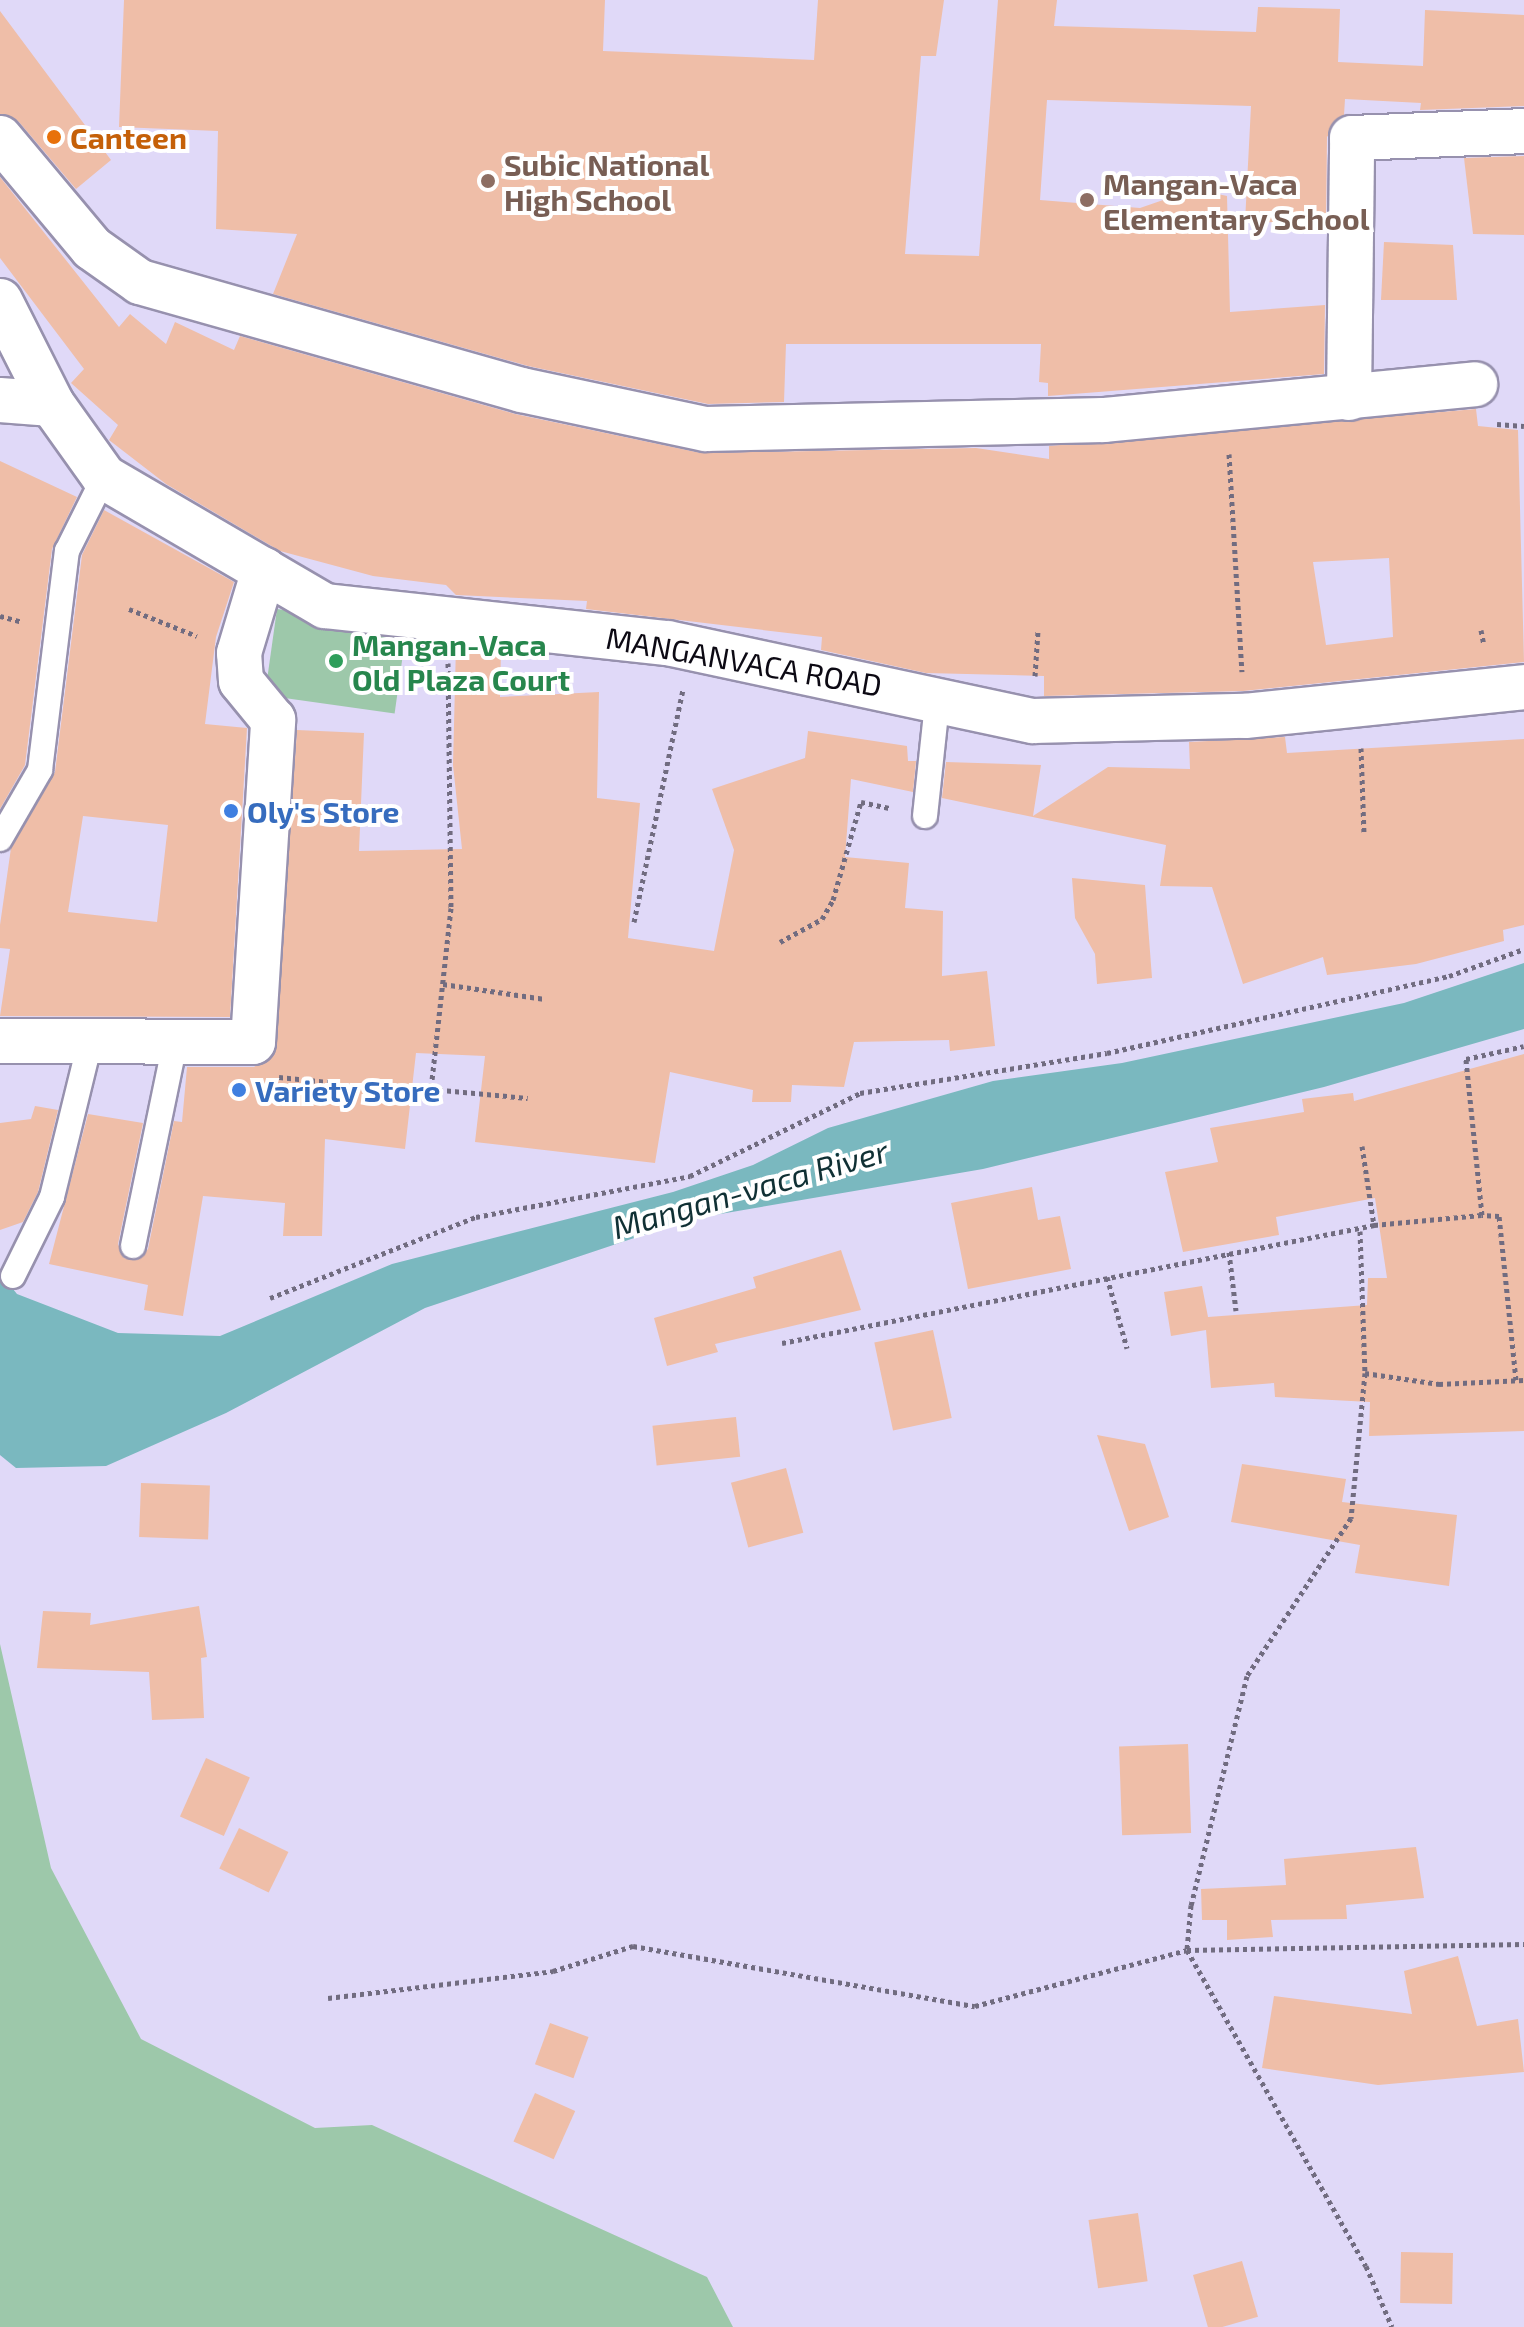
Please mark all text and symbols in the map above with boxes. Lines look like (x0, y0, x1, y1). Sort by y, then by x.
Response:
place label: Canteen (70, 119, 187, 155)
marker: Canteen (45, 128, 63, 146)
place label: Subic National High School (504, 146, 709, 216)
place label: Mangan-Vaca Elementary School (1103, 165, 1370, 236)
marker: Subic National High School (479, 172, 497, 190)
marker: Mangan-Vaca Elementary School (1078, 191, 1096, 209)
street label: MANGANVACA ROAD (603, 619, 885, 703)
place label: Mangan-Vaca Old Plaza Court (352, 626, 570, 696)
marker: Mangan-Vaca Old Plaza Court (327, 652, 345, 670)
place label: Oly's Store (247, 793, 399, 829)
marker: Oly's Store (222, 802, 240, 820)
place label: Variety Store (255, 1072, 441, 1108)
marker: Variety Store (230, 1081, 248, 1099)
water label: Mangan-vaca River (608, 1130, 892, 1246)

